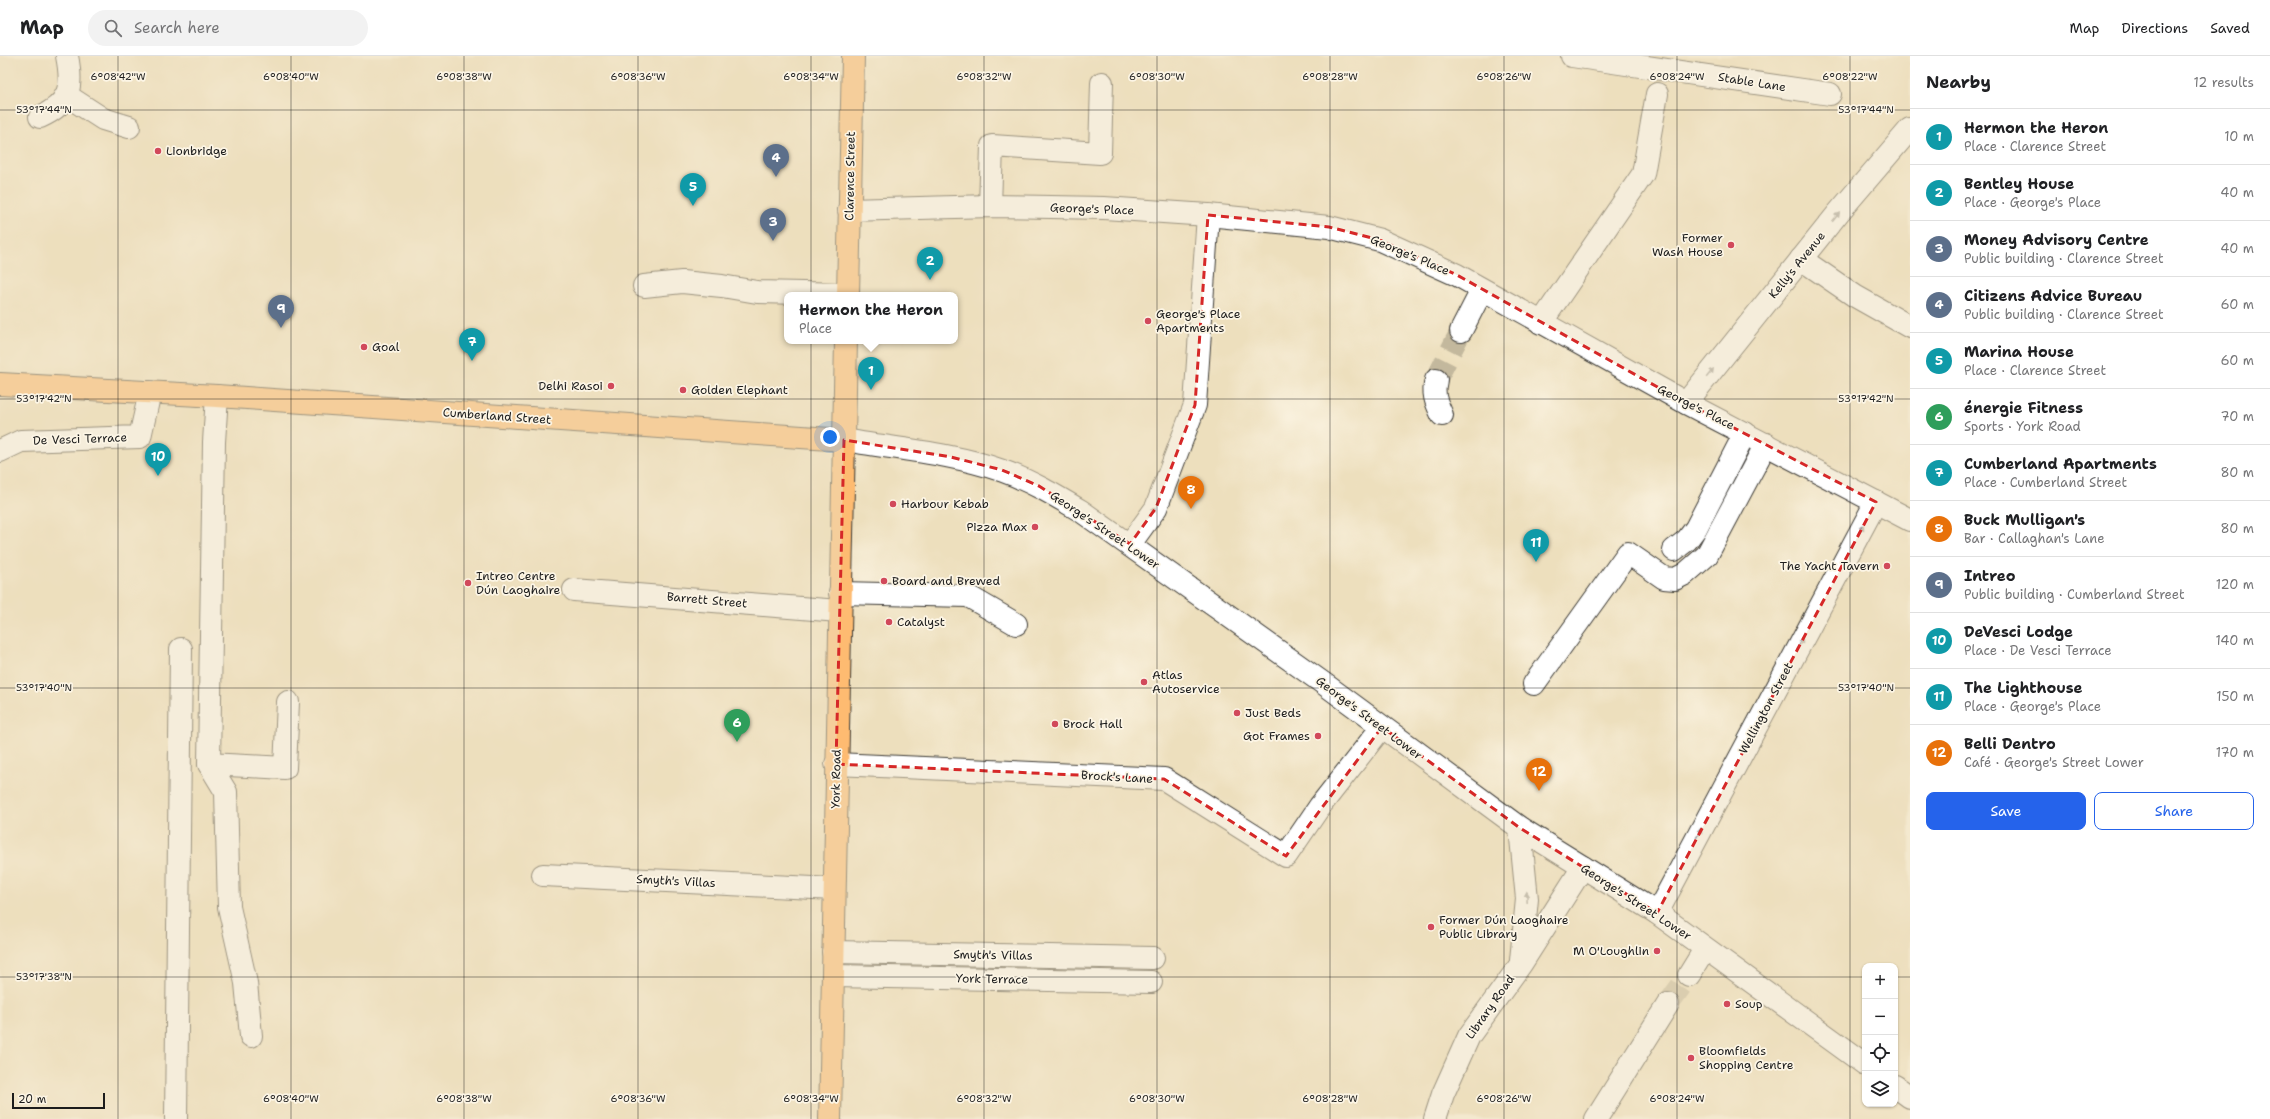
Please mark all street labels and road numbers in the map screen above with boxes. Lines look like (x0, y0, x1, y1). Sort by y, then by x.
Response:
street label: Stable Lane (1717, 69, 1787, 95)
street label: Clarence Street (841, 131, 859, 221)
street label: George's Place (1050, 200, 1135, 218)
street label: Kelly's Avenue (1765, 228, 1829, 302)
street label: George's Place (1368, 231, 1452, 279)
street label: George's Place (1655, 381, 1737, 433)
street label: Cumberland Street (442, 404, 552, 428)
street label: De Vesci Terrace (33, 429, 128, 449)
street label: George's Street Lower (1047, 487, 1163, 573)
street label: Barrett Street (666, 589, 748, 611)
street label: Wellington Street (1735, 659, 1797, 757)
street label: George's Street Lower (1313, 673, 1426, 763)
street label: York Road (827, 749, 845, 809)
street label: Brock's Lane (1081, 767, 1154, 787)
street label: George's Street Lower (1577, 860, 1695, 944)
street label: Smyth's Villas (636, 871, 716, 891)
street label: Smyth's Villas (953, 946, 1033, 964)
street label: York Terrace (956, 970, 1028, 988)
street label: Library Road (1462, 971, 1518, 1042)

